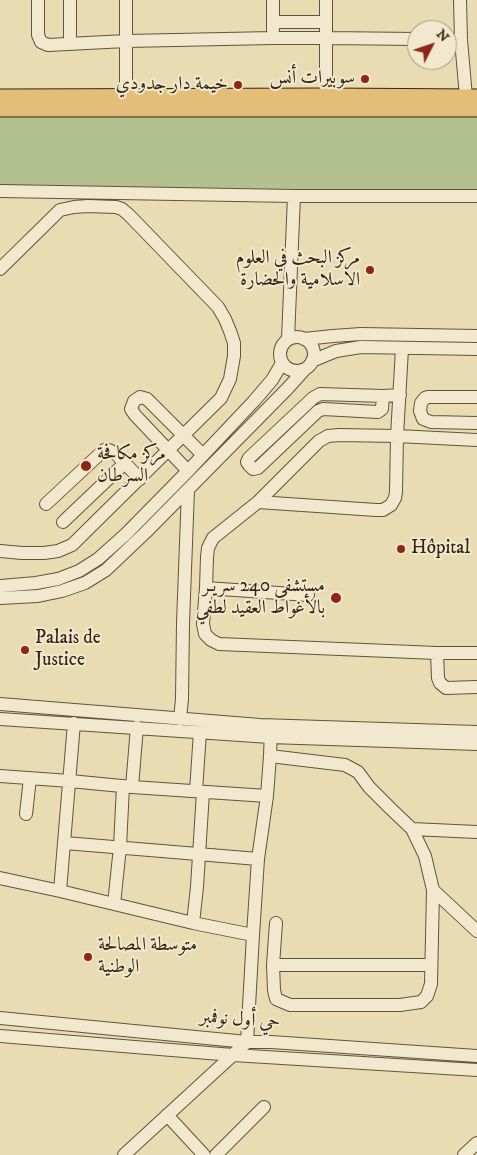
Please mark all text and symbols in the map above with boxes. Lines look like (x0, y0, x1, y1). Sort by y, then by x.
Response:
north arrow (407, 20, 457, 70)
text: N (432, 26, 453, 46)
place label: سوبيرات أنس (269, 68, 355, 90)
marker: سوبيرات أنس (359, 73, 371, 85)
place label: خيمة دار جدودي (115, 74, 228, 96)
marker: خيمة دار جدودي (232, 79, 244, 91)
place label: مركز البحث في العلوم الاسلامية والحضارة (236, 248, 360, 292)
marker: مركز البحث في العلوم الاسلامية والحضارة (364, 264, 376, 276)
place label: مركز مكافحة السرطان (97, 444, 166, 488)
marker: مركز مكافحة السرطان (79, 459, 93, 473)
place label: Hôpital (411, 538, 470, 560)
marker: Hôpital (395, 543, 407, 555)
place label: مستشفى 240 سريـر بالأغواط العقيد لطفي (196, 576, 325, 620)
marker: مستشفى 240 سريـر بالأغواط العقيد لطفي (329, 591, 343, 605)
place label: Palais de Justice (35, 628, 101, 672)
marker: Palais de Justice (19, 644, 31, 656)
place label: متوسطة المصالحة الوطنية (98, 935, 197, 979)
marker: متوسطة المصالحة الوطنية (82, 951, 94, 963)
street label: حي أول نوفمبر (199, 1007, 281, 1035)

